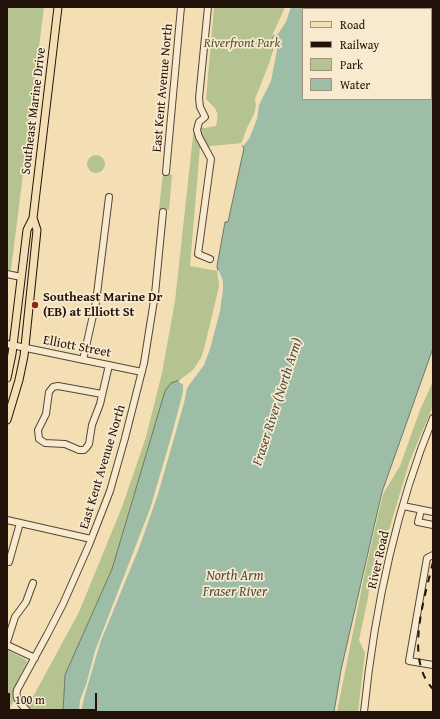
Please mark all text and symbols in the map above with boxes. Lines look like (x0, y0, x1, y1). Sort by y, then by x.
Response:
legend (302, 8, 432, 100)
text: Road (340, 16, 365, 33)
street label: East Kent Avenue North (150, 23, 176, 153)
park label: Riverfront Park (204, 36, 280, 52)
text: Railway (340, 36, 379, 53)
street label: Southeast Marine Drive (18, 47, 50, 175)
text: Park (340, 56, 363, 73)
text: Water (340, 76, 370, 93)
place label: Southeast Marine Dr (EB) at Elliott St (43, 290, 162, 321)
marker: Southeast Marine Dr (EB) at Elliott St (30, 300, 40, 310)
street label: Elliott Street (42, 333, 112, 361)
water label: Fraser River (North Arm) (249, 336, 307, 468)
street label: East Kent Avenue North (77, 403, 129, 531)
street label: River Road (365, 530, 393, 590)
water label: North Arm Fraser River (203, 568, 267, 600)
scale bar (10, 685, 99, 711)
text: 100 m (15, 691, 45, 708)

